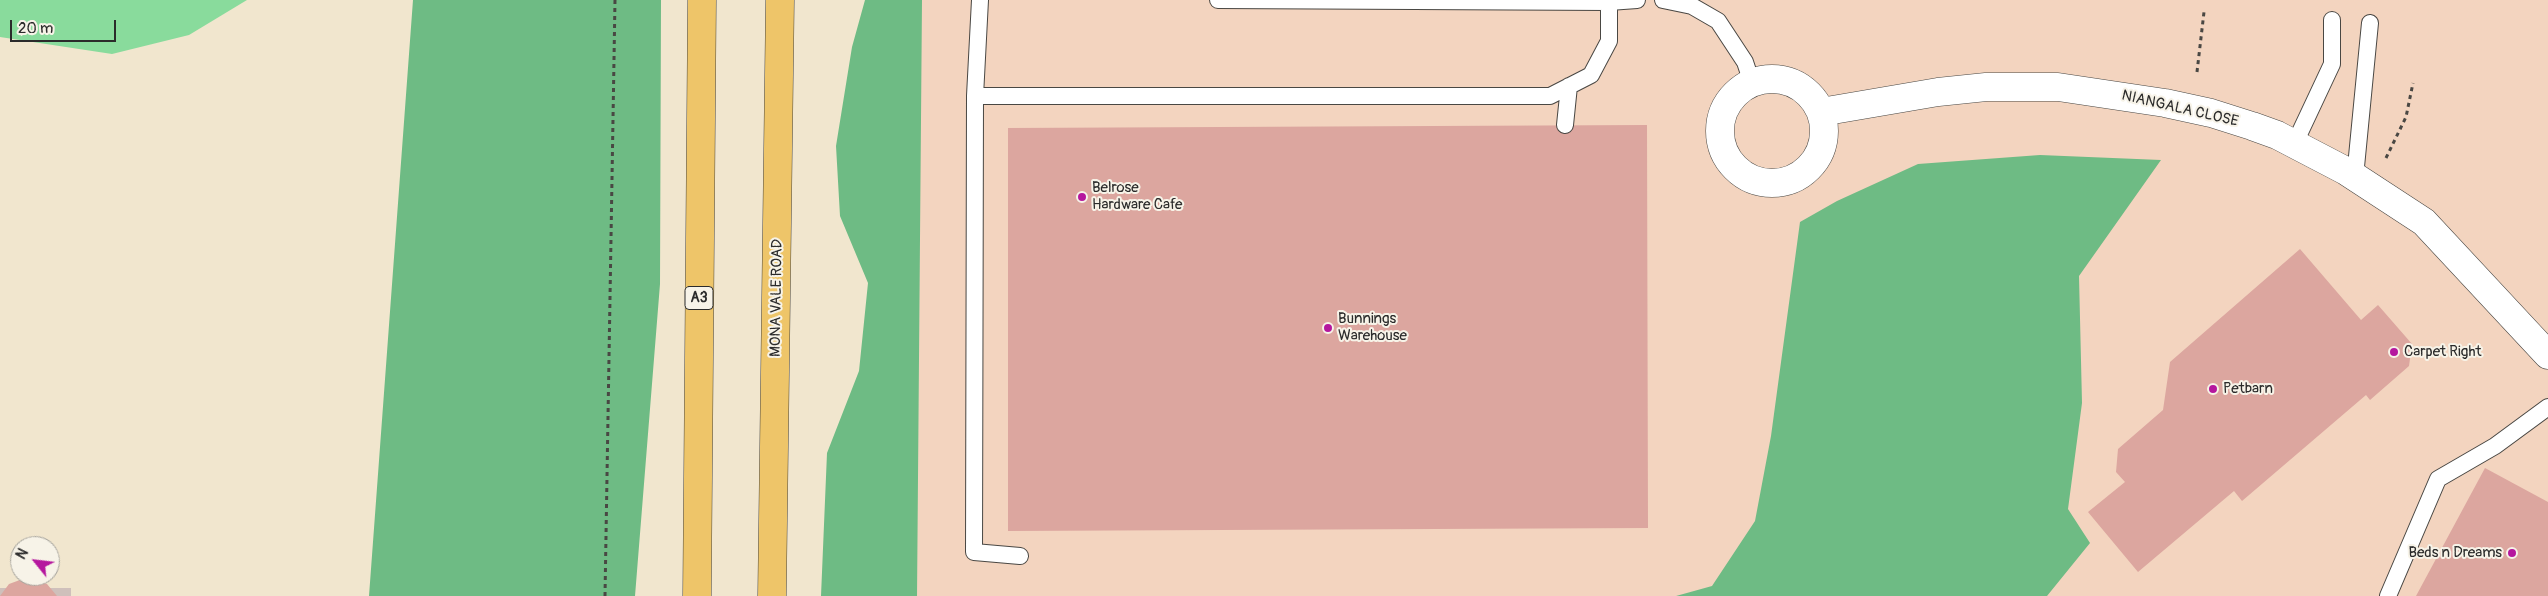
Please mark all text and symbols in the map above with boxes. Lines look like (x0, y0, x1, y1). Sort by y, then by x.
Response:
scale bar (12, 10, 119, 42)
text: 20 m (18, 19, 53, 38)
street label: NIANGALA CLOSE (2120, 87, 2240, 131)
place label: Belrose Hardware Cafe (1092, 179, 1182, 214)
marker: Belrose Hardware Cafe (1076, 191, 1088, 203)
street label: MONA VALE ROAD (767, 239, 787, 357)
road number: A3 (685, 286, 713, 310)
place label: Bunnings Warehouse (1338, 310, 1407, 345)
marker: Bunnings Warehouse (1322, 322, 1334, 334)
place label: Carpet Right (2404, 343, 2481, 361)
marker: Carpet Right (2388, 346, 2400, 358)
place label: Petbarn (2223, 380, 2273, 398)
marker: Petbarn (2207, 383, 2219, 395)
north arrow (10, 536, 60, 586)
place label: Beds n Dreams (2408, 544, 2502, 562)
text: N (13, 546, 32, 562)
marker: Beds n Dreams (2506, 547, 2518, 559)

